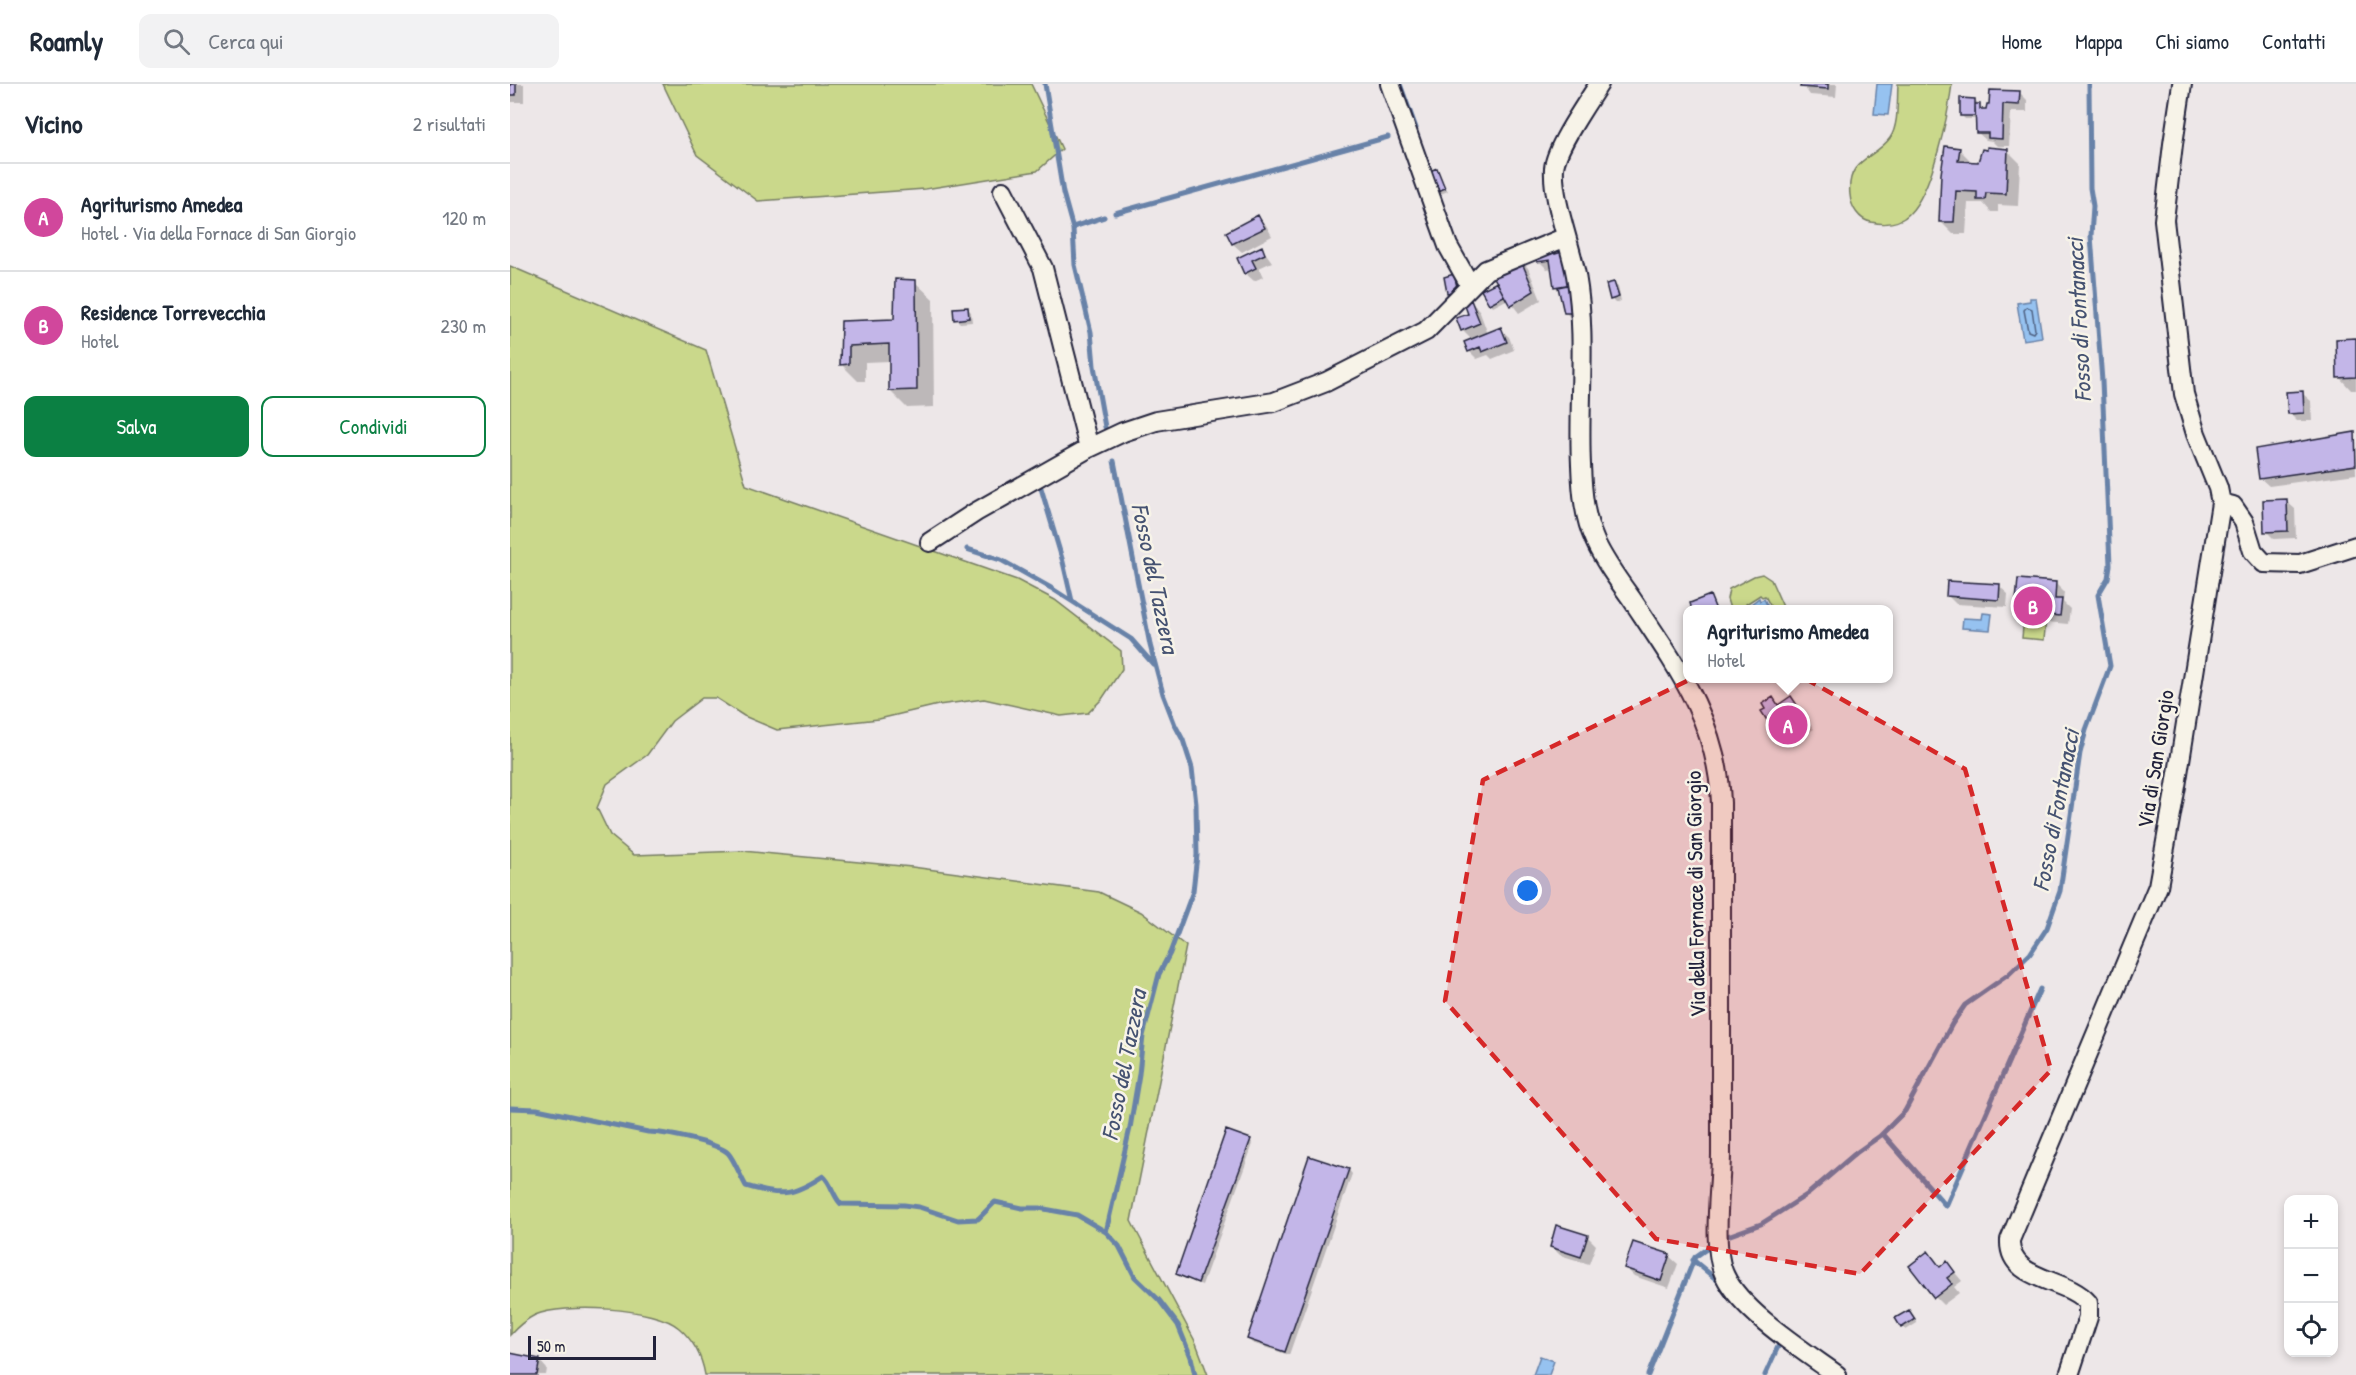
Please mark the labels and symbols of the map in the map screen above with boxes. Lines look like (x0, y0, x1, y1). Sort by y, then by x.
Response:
water label: Fosso di Fontanacci (2058, 235, 2098, 403)
water label: Fosso del Tazzera (1124, 500, 1188, 658)
pin: B (2014, 584, 2053, 628)
street label: Via di San Giorgio (2129, 688, 2181, 830)
pin: A (1768, 702, 1808, 748)
water label: Fosso di Fontanacci (2024, 724, 2087, 894)
street label: Via della Fornace di San Giorgio (1678, 770, 1712, 1018)
your location (1513, 876, 1542, 905)
water label: Fosso del Tazzera (1093, 985, 1154, 1143)
scale bar (528, 1333, 656, 1360)

